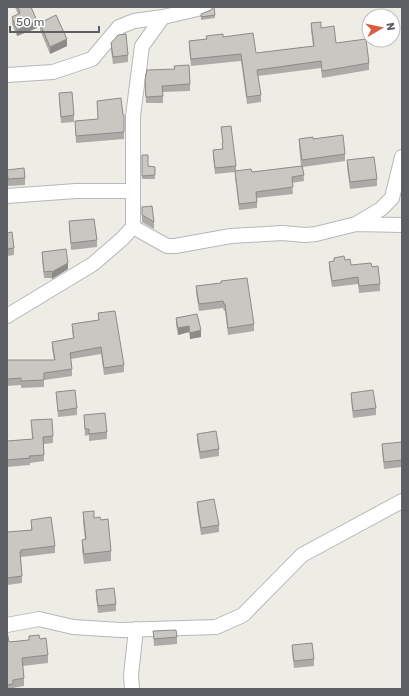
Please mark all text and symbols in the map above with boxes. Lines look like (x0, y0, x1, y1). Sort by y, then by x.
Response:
scale bar (10, 8, 99, 34)
north arrow (361, 8, 401, 48)
text: 50 m (16, 15, 44, 29)
text: N (383, 22, 397, 32)

